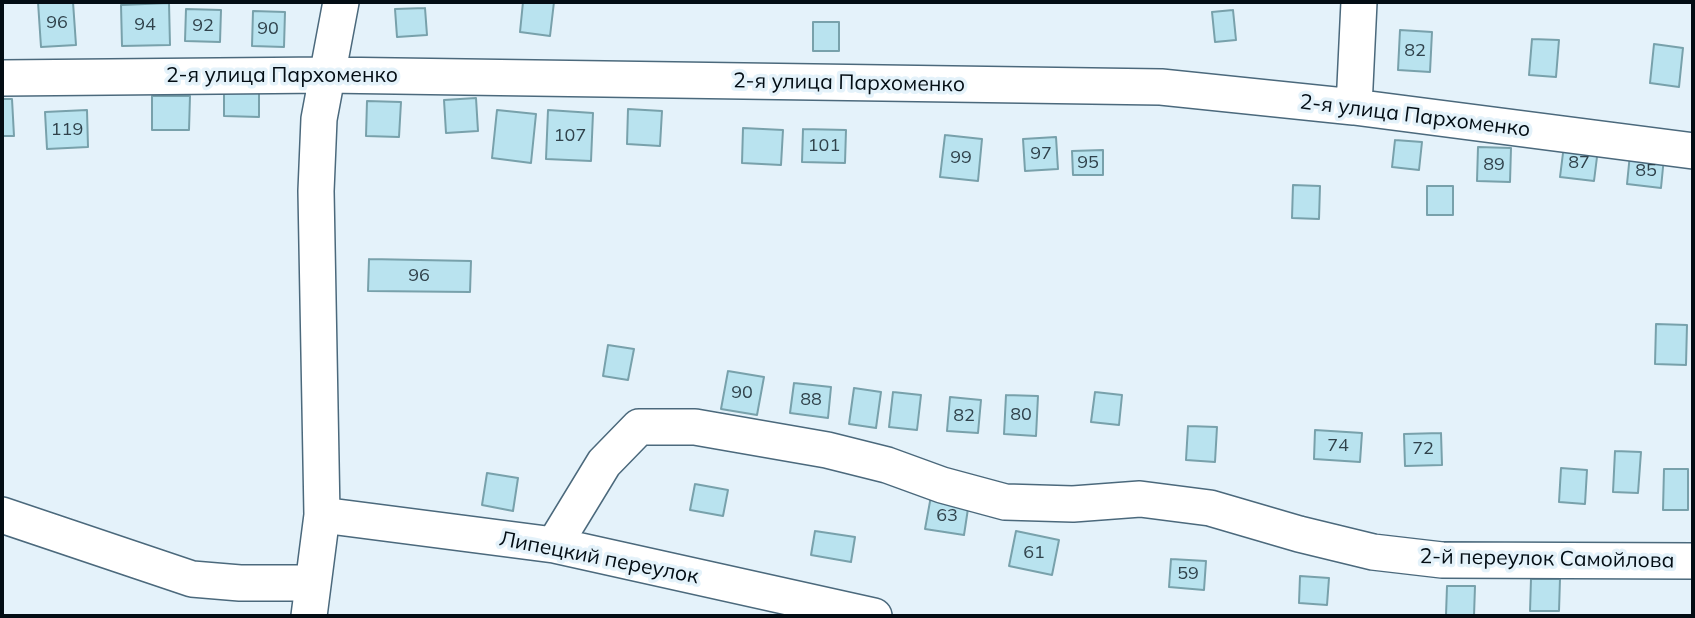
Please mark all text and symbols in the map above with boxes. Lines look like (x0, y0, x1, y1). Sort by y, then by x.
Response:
house number: 96 (46, 12, 68, 34)
house number: 94 (134, 14, 156, 36)
house number: 92 (192, 15, 214, 37)
house number: 90 (257, 18, 279, 40)
house number: 82 (1404, 40, 1426, 62)
street label: 2-я улица Пархоменко (166, 63, 398, 89)
street label: 2-я улица Пархоменко (733, 68, 965, 98)
street label: 2-я улица Пархоменко (1298, 89, 1532, 143)
house number: 119 (51, 119, 83, 141)
house number: 107 (554, 125, 586, 147)
house number: 101 (808, 135, 840, 157)
house number: 97 (1030, 143, 1052, 165)
house number: 99 (950, 147, 972, 169)
house number: 95 (1077, 152, 1099, 174)
house number: 87 (1568, 152, 1590, 174)
house number: 89 (1483, 154, 1505, 176)
house number: 85 (1635, 160, 1657, 182)
house number: 96 (408, 265, 430, 287)
house number: 90 (731, 382, 753, 404)
house number: 88 (800, 389, 822, 411)
house number: 80 (1010, 404, 1032, 426)
house number: 82 (953, 405, 975, 427)
house number: 74 (1327, 435, 1349, 457)
house number: 72 (1412, 438, 1434, 460)
house number: 63 (936, 505, 958, 527)
street label: Липецкий переулок (497, 526, 701, 590)
house number: 61 (1023, 542, 1045, 564)
street label: 2-й переулок Самойлова (1419, 544, 1675, 574)
house number: 59 (1177, 563, 1199, 585)

